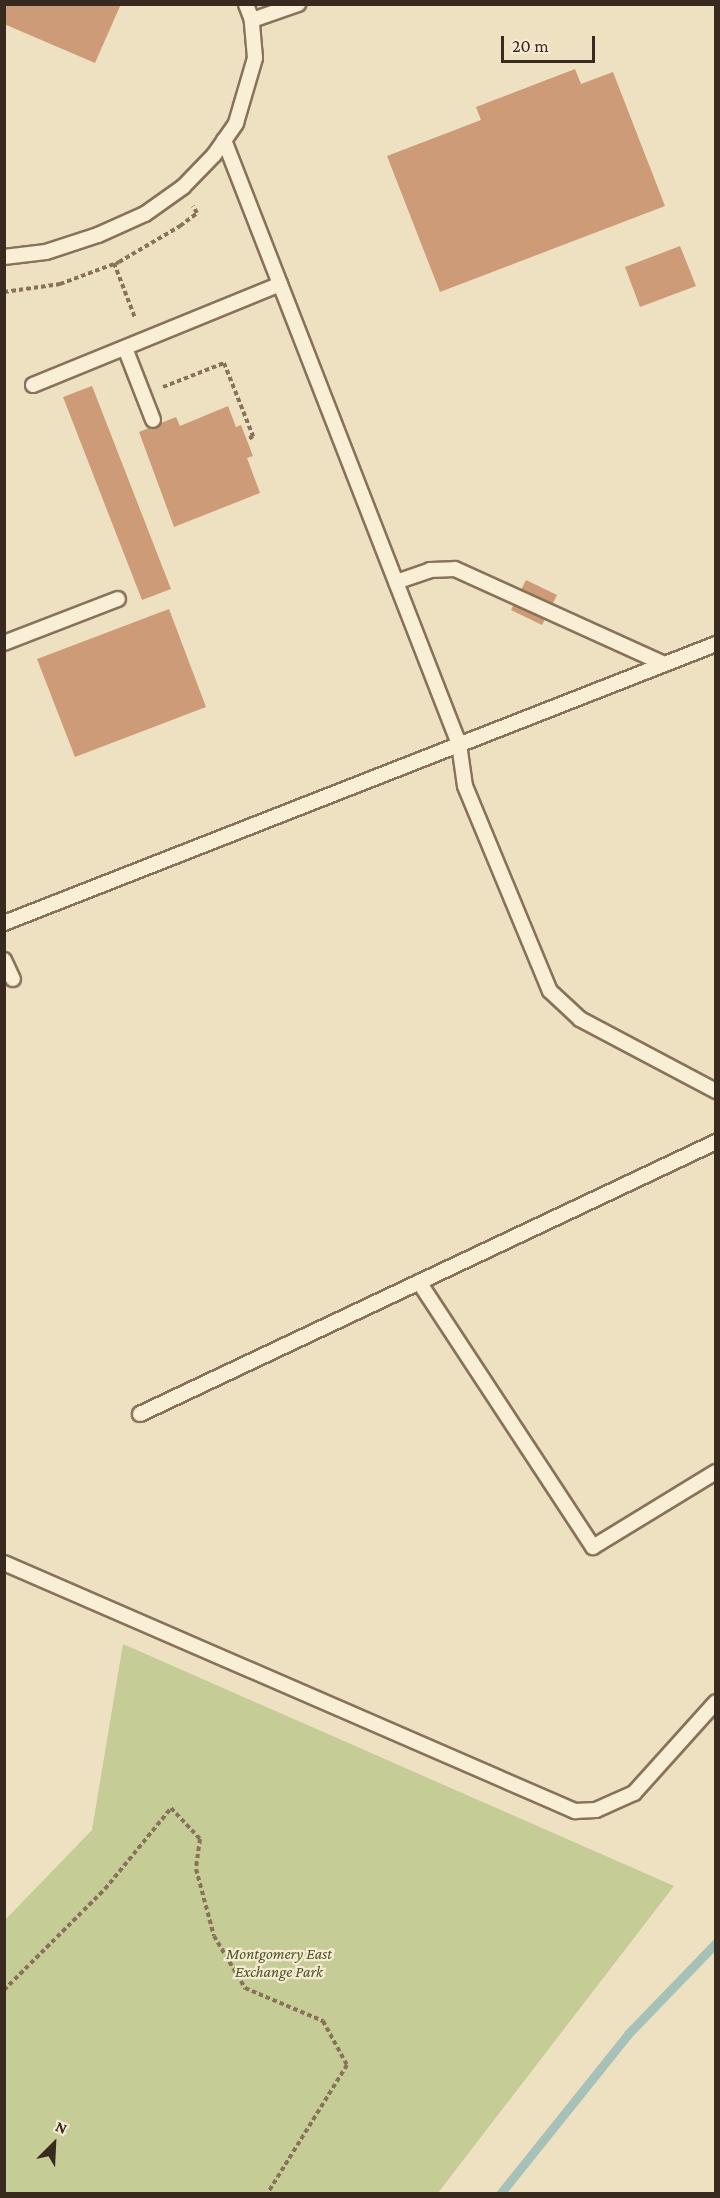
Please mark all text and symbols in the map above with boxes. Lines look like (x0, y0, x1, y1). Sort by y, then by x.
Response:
scale bar (504, 24, 598, 62)
text: 20 m (512, 36, 549, 56)
park label: Montgomery East Exchange Park (226, 1944, 332, 1982)
north arrow (24, 2114, 84, 2174)
text: N (53, 2117, 70, 2137)

